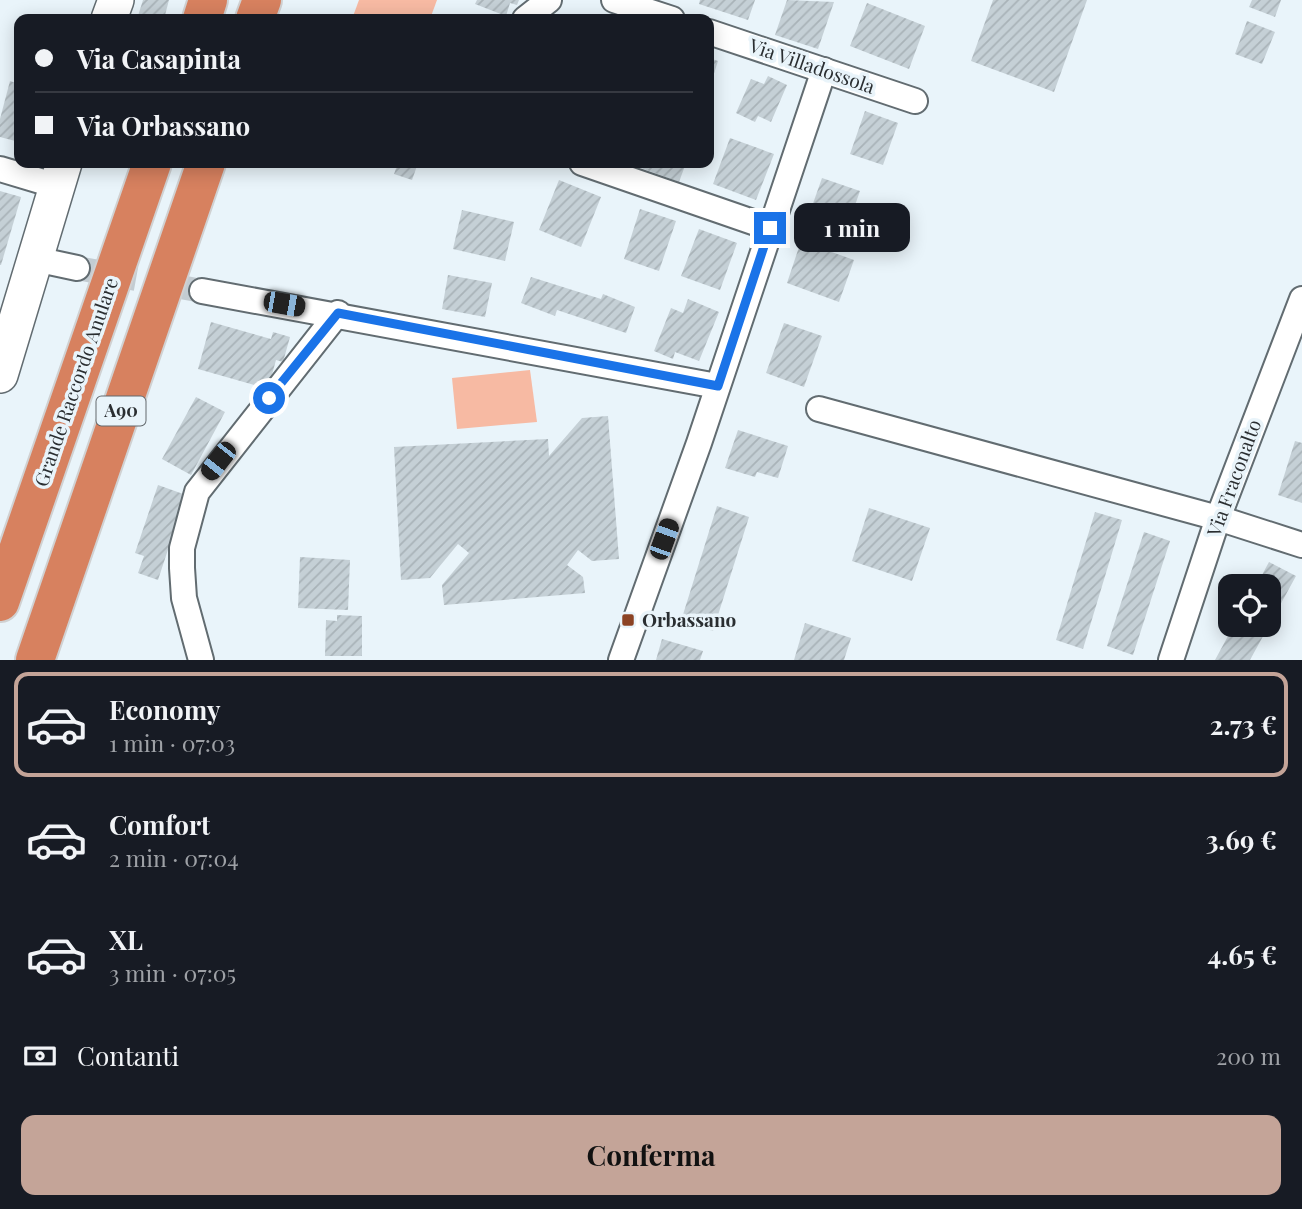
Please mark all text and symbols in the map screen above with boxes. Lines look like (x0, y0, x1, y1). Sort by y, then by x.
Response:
street label: Via Villadossola (745, 31, 879, 99)
text: Via Casapinta (77, 41, 241, 76)
text: Via Orbassano (77, 108, 250, 143)
callout: 1 min (794, 204, 910, 252)
route end (754, 212, 786, 244)
text: 1 min (824, 212, 880, 243)
street label: Grande Raccordo Anulare (27, 274, 123, 490)
car (262, 290, 307, 318)
route start (253, 382, 285, 414)
road number: A90 (96, 396, 146, 426)
street label: Via Fraconalto (1200, 416, 1266, 541)
car (197, 438, 240, 484)
car (647, 516, 682, 562)
map controls (1218, 574, 1281, 637)
button: locate (1218, 574, 1281, 637)
place label: Orbassano (642, 606, 737, 632)
marker: Orbassano (620, 612, 636, 628)
text: Economy (109, 692, 220, 727)
icon: car (25, 693, 88, 756)
text: 2.73 € (1210, 707, 1277, 742)
text: 1 min · 07:03 (109, 727, 235, 758)
text: Comfort (109, 807, 210, 842)
icon: car (25, 808, 88, 871)
text: 3.69 € (1206, 822, 1277, 857)
text: 2 min · 07:04 (109, 842, 239, 873)
text: XL (109, 922, 143, 957)
icon: car (25, 923, 88, 986)
text: 4.65 € (1207, 937, 1277, 972)
text: 3 min · 07:05 (109, 957, 236, 988)
icon: cash (21, 1037, 59, 1075)
text: Contanti (77, 1038, 179, 1073)
text: 200 m (1216, 1040, 1281, 1071)
button: Conferma (21, 1115, 1281, 1195)

